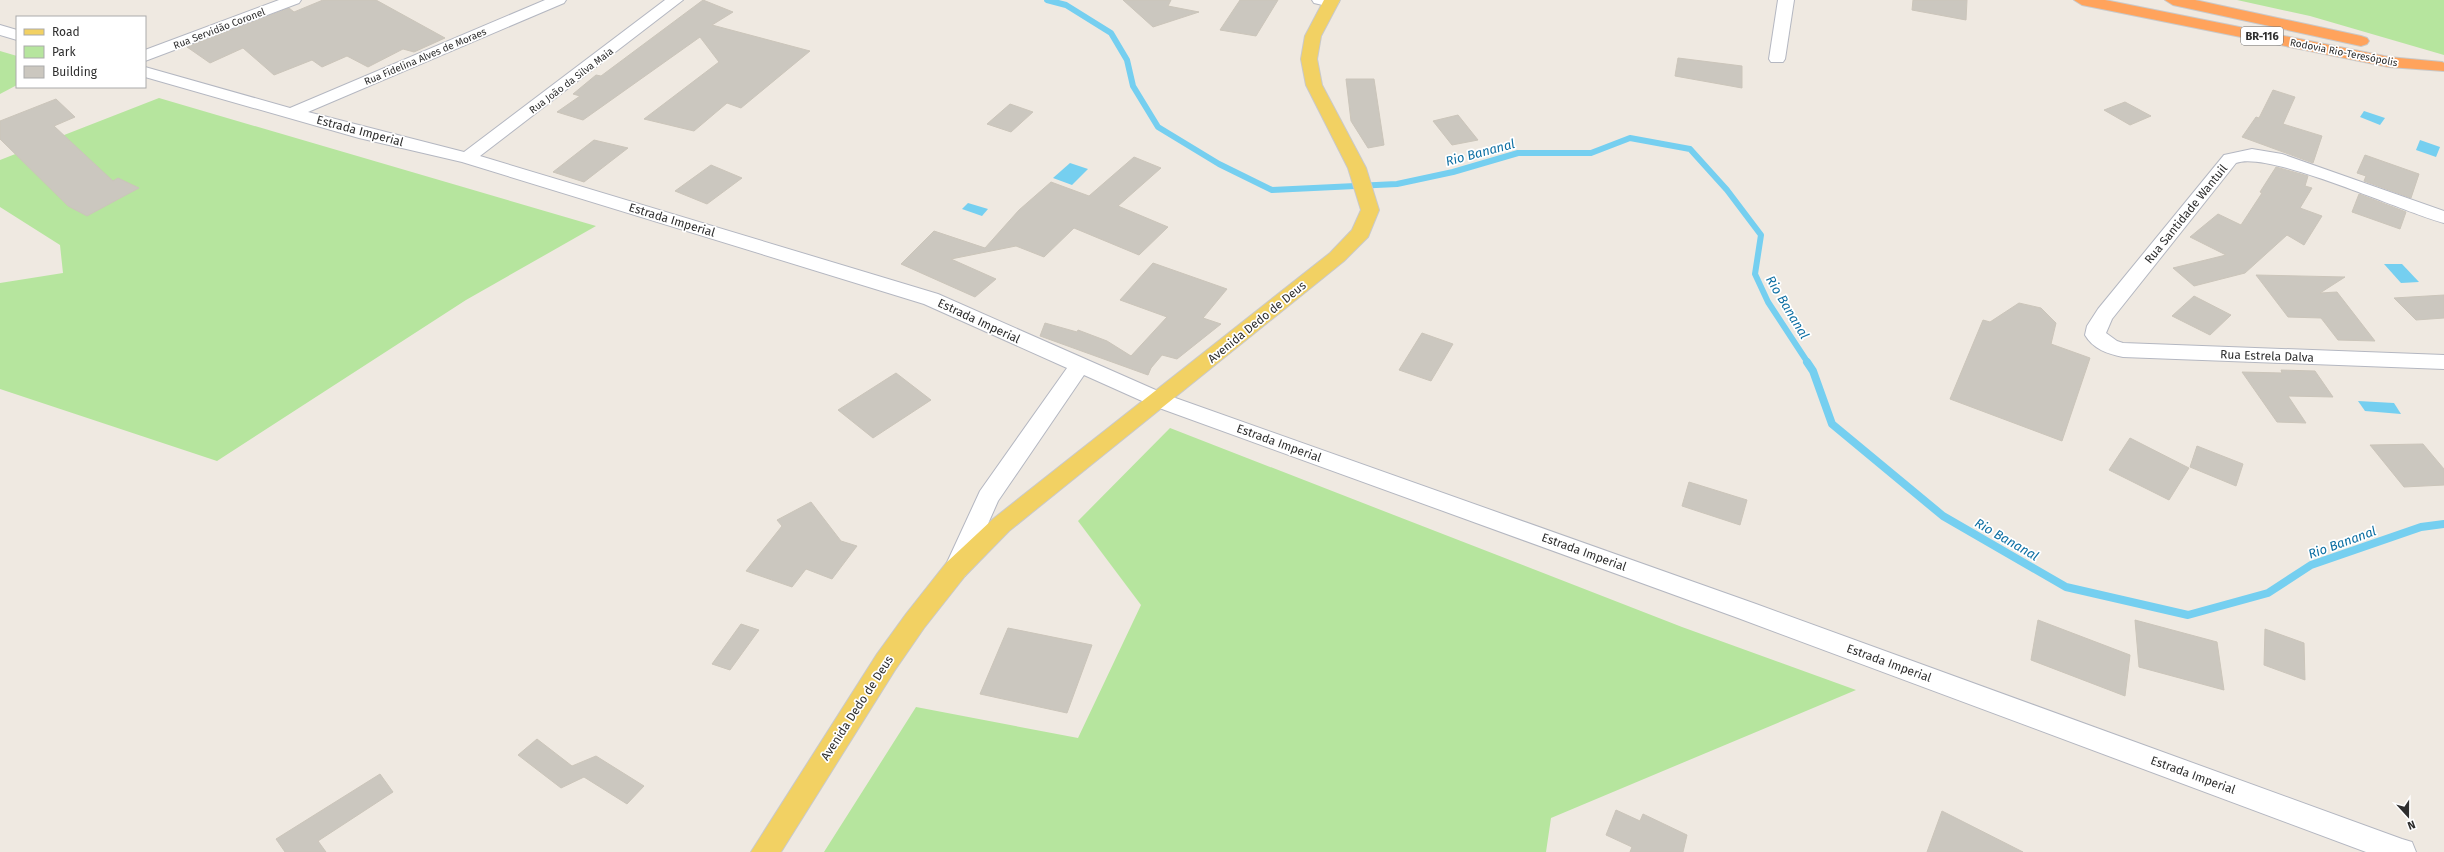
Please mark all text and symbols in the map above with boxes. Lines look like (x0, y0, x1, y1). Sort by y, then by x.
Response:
street label: Rua Servidão Coronel (172, 6, 267, 52)
legend (16, 16, 146, 88)
text: Road (52, 25, 80, 39)
street label: Rua Fidelina Alves de Moraes (363, 26, 489, 88)
road number: BR-116 (2241, 27, 2283, 45)
street label: Rodovia Rio-Teresópolis (2289, 37, 2399, 69)
text: Park (52, 45, 76, 59)
street label: Rua João da Silva Maia (527, 45, 616, 116)
text: Building (52, 65, 98, 79)
street label: Estrada Imperial (315, 113, 405, 149)
water label: Rio Bananal (1444, 136, 1517, 169)
street label: Rua Santidade Wantuil (2142, 161, 2231, 266)
street label: Estrada Imperial (627, 200, 717, 240)
water label: Rio Bananal (1763, 273, 1812, 342)
street label: Avenida Dedo de Deus (1205, 278, 1309, 366)
street label: Estrada Imperial (936, 296, 1023, 346)
street label: Rua Estrela Dalva (2220, 347, 2314, 365)
street label: Estrada Imperial (1235, 421, 1324, 465)
water label: Rio Bananal (1972, 515, 2042, 564)
water label: Rio Bananal (2306, 523, 2378, 562)
street label: Estrada Imperial (1540, 530, 1629, 574)
street label: Estrada Imperial (1845, 641, 1934, 685)
street label: Avenida Dedo de Deus (818, 653, 896, 763)
street label: Estrada Imperial (2149, 753, 2238, 797)
north arrow (2388, 796, 2428, 836)
text: N (2406, 817, 2417, 832)

